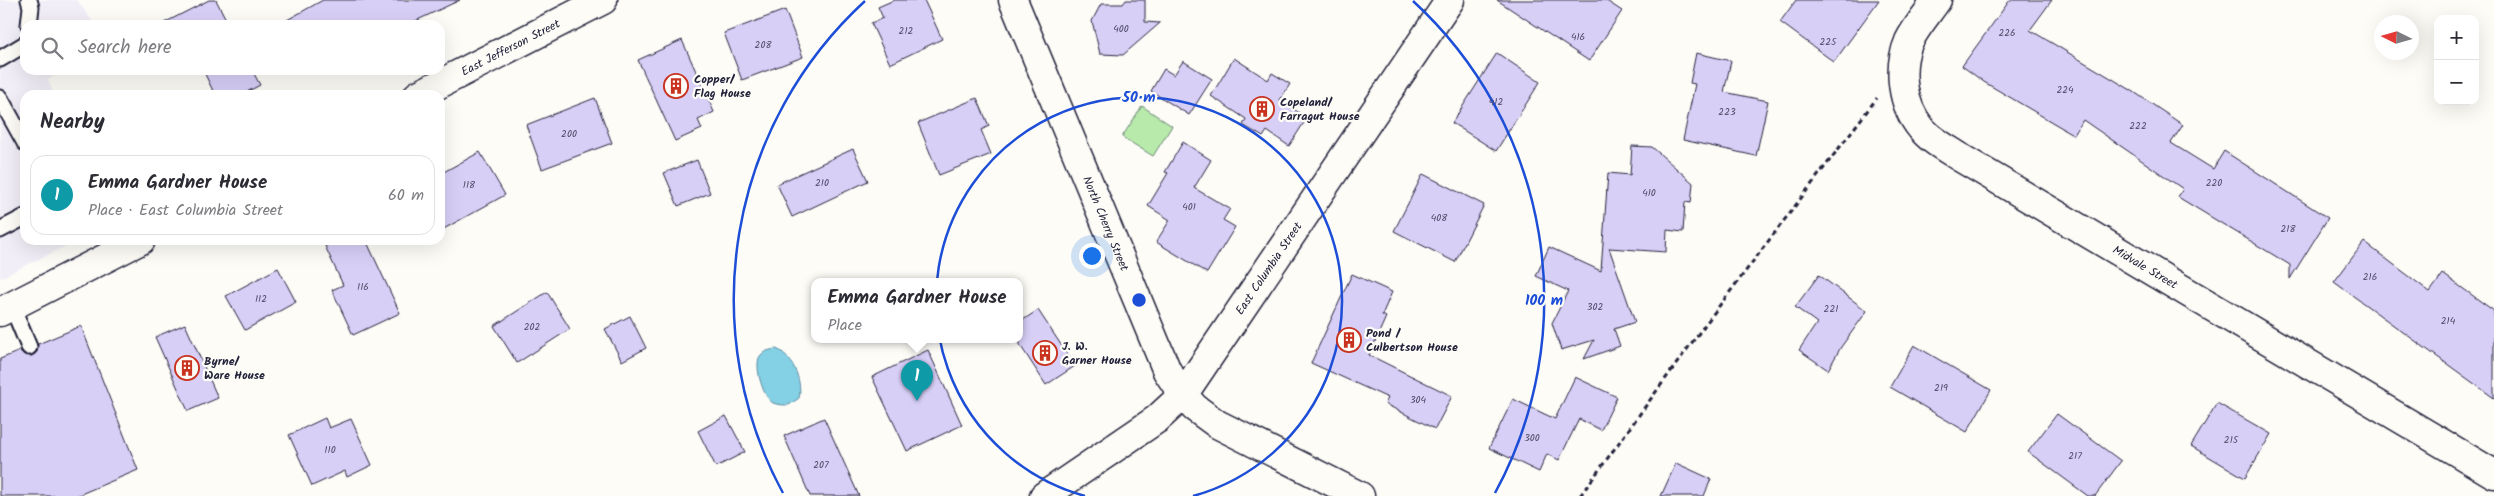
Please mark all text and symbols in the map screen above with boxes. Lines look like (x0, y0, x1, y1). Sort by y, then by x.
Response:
street label: East Jefferson Street (458, 14, 564, 81)
north arrow (2374, 15, 2419, 60)
map controls (2434, 15, 2479, 105)
button: + (2434, 15, 2479, 60)
search box (20, 20, 445, 75)
house number: 400 (1113, 21, 1129, 37)
house number: 212 (899, 23, 914, 39)
house number: 226 (1998, 25, 2016, 41)
house number: 416 (1571, 29, 1585, 45)
text: Search here (78, 33, 172, 63)
icon: search (38, 34, 66, 62)
house number: 225 (1820, 34, 1837, 50)
house number: 208 (755, 37, 772, 53)
button: − (2434, 60, 2479, 105)
place label: Copper/ Flag House (694, 70, 751, 103)
building icon: Copper/ Flag House (663, 73, 689, 99)
house number: 224 (2056, 82, 2074, 98)
text: 50 m (1121, 86, 1156, 110)
place label: Copeland/ Farragut House (1280, 93, 1360, 126)
house number: 412 (1489, 94, 1503, 110)
building icon: Copeland/ Farragut House (1249, 96, 1275, 122)
house number: 223 (1718, 104, 1736, 120)
text: Nearby (40, 106, 105, 139)
house number: 222 (2129, 118, 2147, 134)
house number: 200 (561, 126, 577, 142)
text: Emma Gardner House (88, 168, 267, 198)
street label: North Cherry Street (1078, 173, 1134, 274)
house number: 210 (815, 175, 829, 191)
house number: 220 (2206, 175, 2222, 191)
house number: 118 (463, 177, 476, 193)
text: 1 (55, 183, 59, 208)
text: 60 m (388, 183, 424, 208)
house number: 410 (1642, 185, 1656, 201)
text: Place · East Columbia Street (88, 198, 283, 223)
house number: 401 (1182, 199, 1196, 215)
house number: 408 (1431, 210, 1448, 226)
street label: East Columbia Street (1230, 218, 1307, 319)
house number: 218 (2281, 221, 2296, 237)
street label: Midvale Street (2109, 240, 2182, 294)
your location (1079, 243, 1105, 269)
house number: 216 (2363, 269, 2377, 285)
popup (811, 278, 1023, 343)
house number: 116 (357, 279, 369, 295)
text: Emma Gardner House (827, 283, 1007, 313)
text: 100 m (1525, 289, 1563, 313)
house number: 112 (255, 291, 267, 307)
centre of rings (1130, 291, 1148, 309)
house number: 302 (1587, 299, 1603, 315)
house number: 221 (1824, 301, 1838, 317)
text: Place (827, 313, 862, 338)
house number: 214 (2441, 313, 2456, 329)
house number: 202 (524, 319, 540, 335)
place label: Pond / Culbertson House (1366, 324, 1458, 357)
building icon: Pond / Culbertson House (1336, 327, 1362, 353)
place label: J. W. Garner House (1062, 337, 1132, 370)
building icon: J. W. Garner House (1032, 340, 1058, 366)
place label: Byrne/ Ware House (204, 352, 265, 385)
building icon: Byrne/ Ware House (174, 355, 200, 381)
pin: 1 (901, 360, 933, 401)
house number: 219 (1934, 380, 1948, 396)
house number: 304 (1410, 392, 1427, 408)
house number: 300 (1524, 430, 1540, 446)
house number: 215 (2224, 432, 2239, 448)
house number: 110 (324, 442, 336, 458)
house number: 217 (2068, 448, 2082, 464)
house number: 207 (813, 457, 829, 473)

